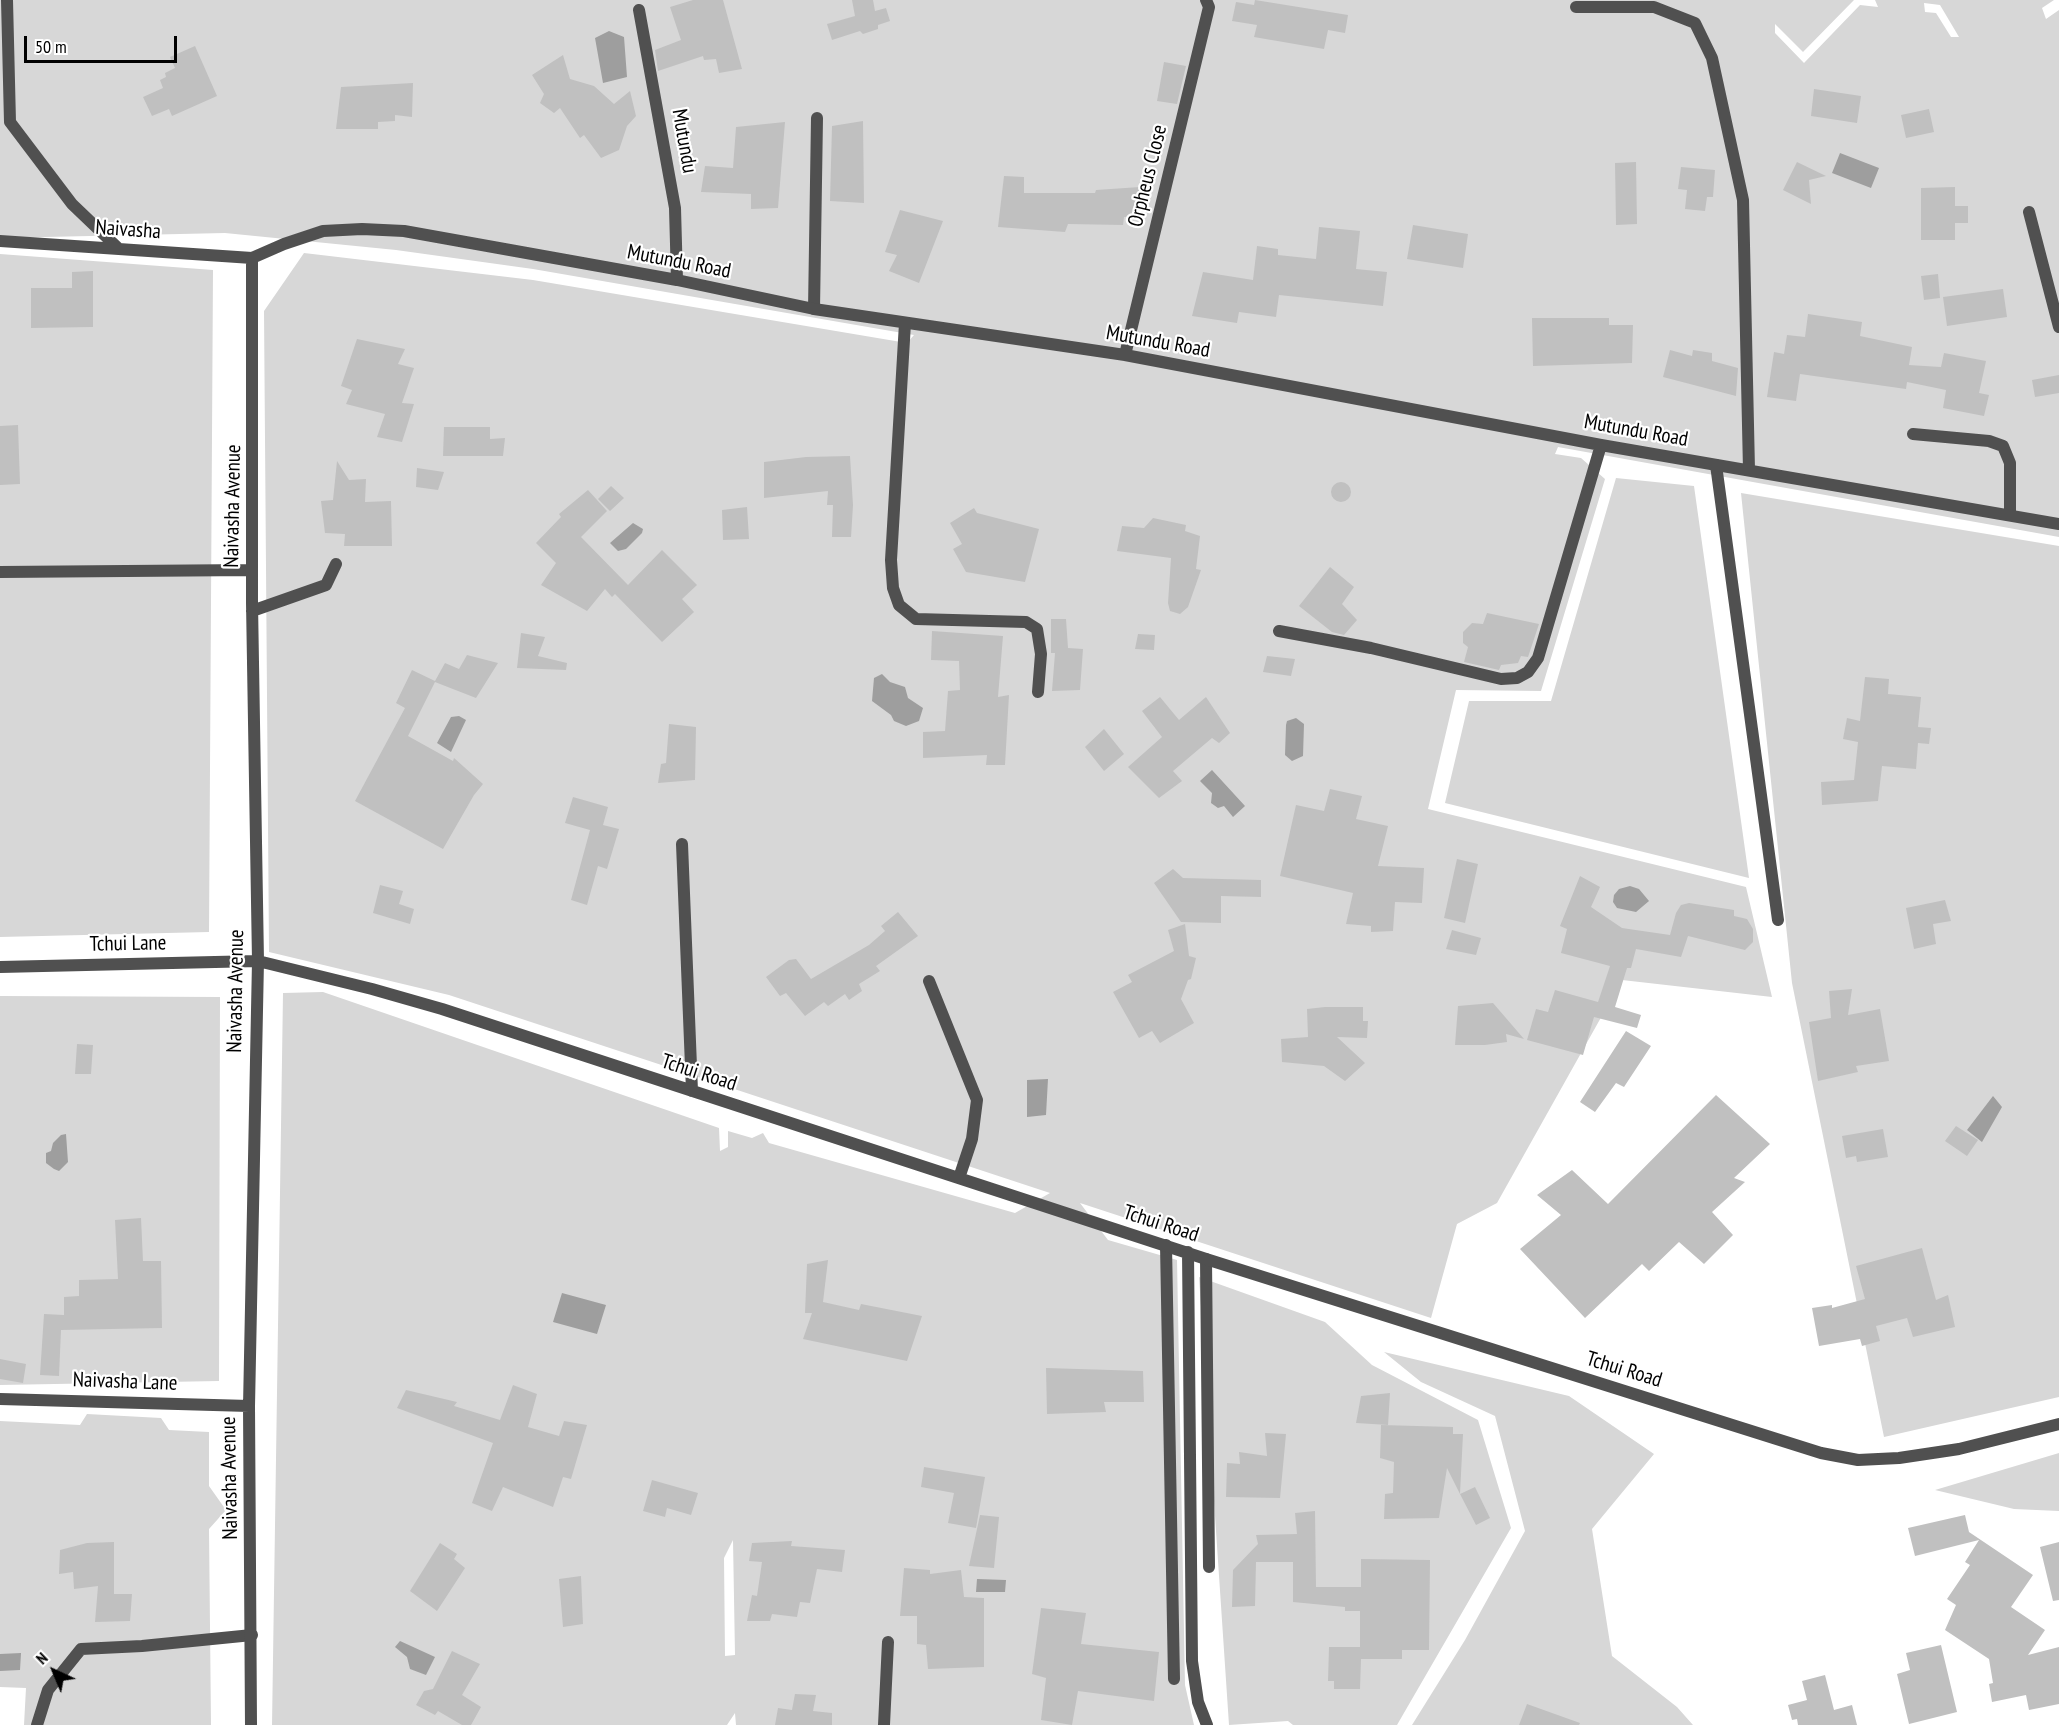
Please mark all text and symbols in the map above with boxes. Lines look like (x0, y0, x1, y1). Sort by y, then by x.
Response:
scale bar (27, 24, 180, 62)
text: 50 m (35, 35, 67, 58)
street label: Mutundu (666, 107, 702, 175)
street label: Orpheus Close (1123, 122, 1173, 230)
street label: Naivasha (94, 215, 162, 245)
street label: Mutundu Road (625, 240, 733, 284)
street label: Mutundu Road (1104, 320, 1212, 364)
street label: Mutundu Road (1582, 409, 1690, 453)
street label: Naivasha Avenue (219, 444, 247, 568)
street label: Naivasha Avenue (222, 929, 250, 1053)
street label: Tchui Lane (89, 931, 167, 957)
street label: Tchui Road (658, 1049, 740, 1097)
street label: Tchui Road (1120, 1200, 1202, 1248)
street label: Tchui Road (1583, 1347, 1665, 1393)
street label: Naivasha Lane (72, 1368, 178, 1396)
street label: Naivasha Avenue (216, 1416, 244, 1540)
north arrow (24, 1641, 84, 1701)
text: N (31, 1648, 52, 1668)

